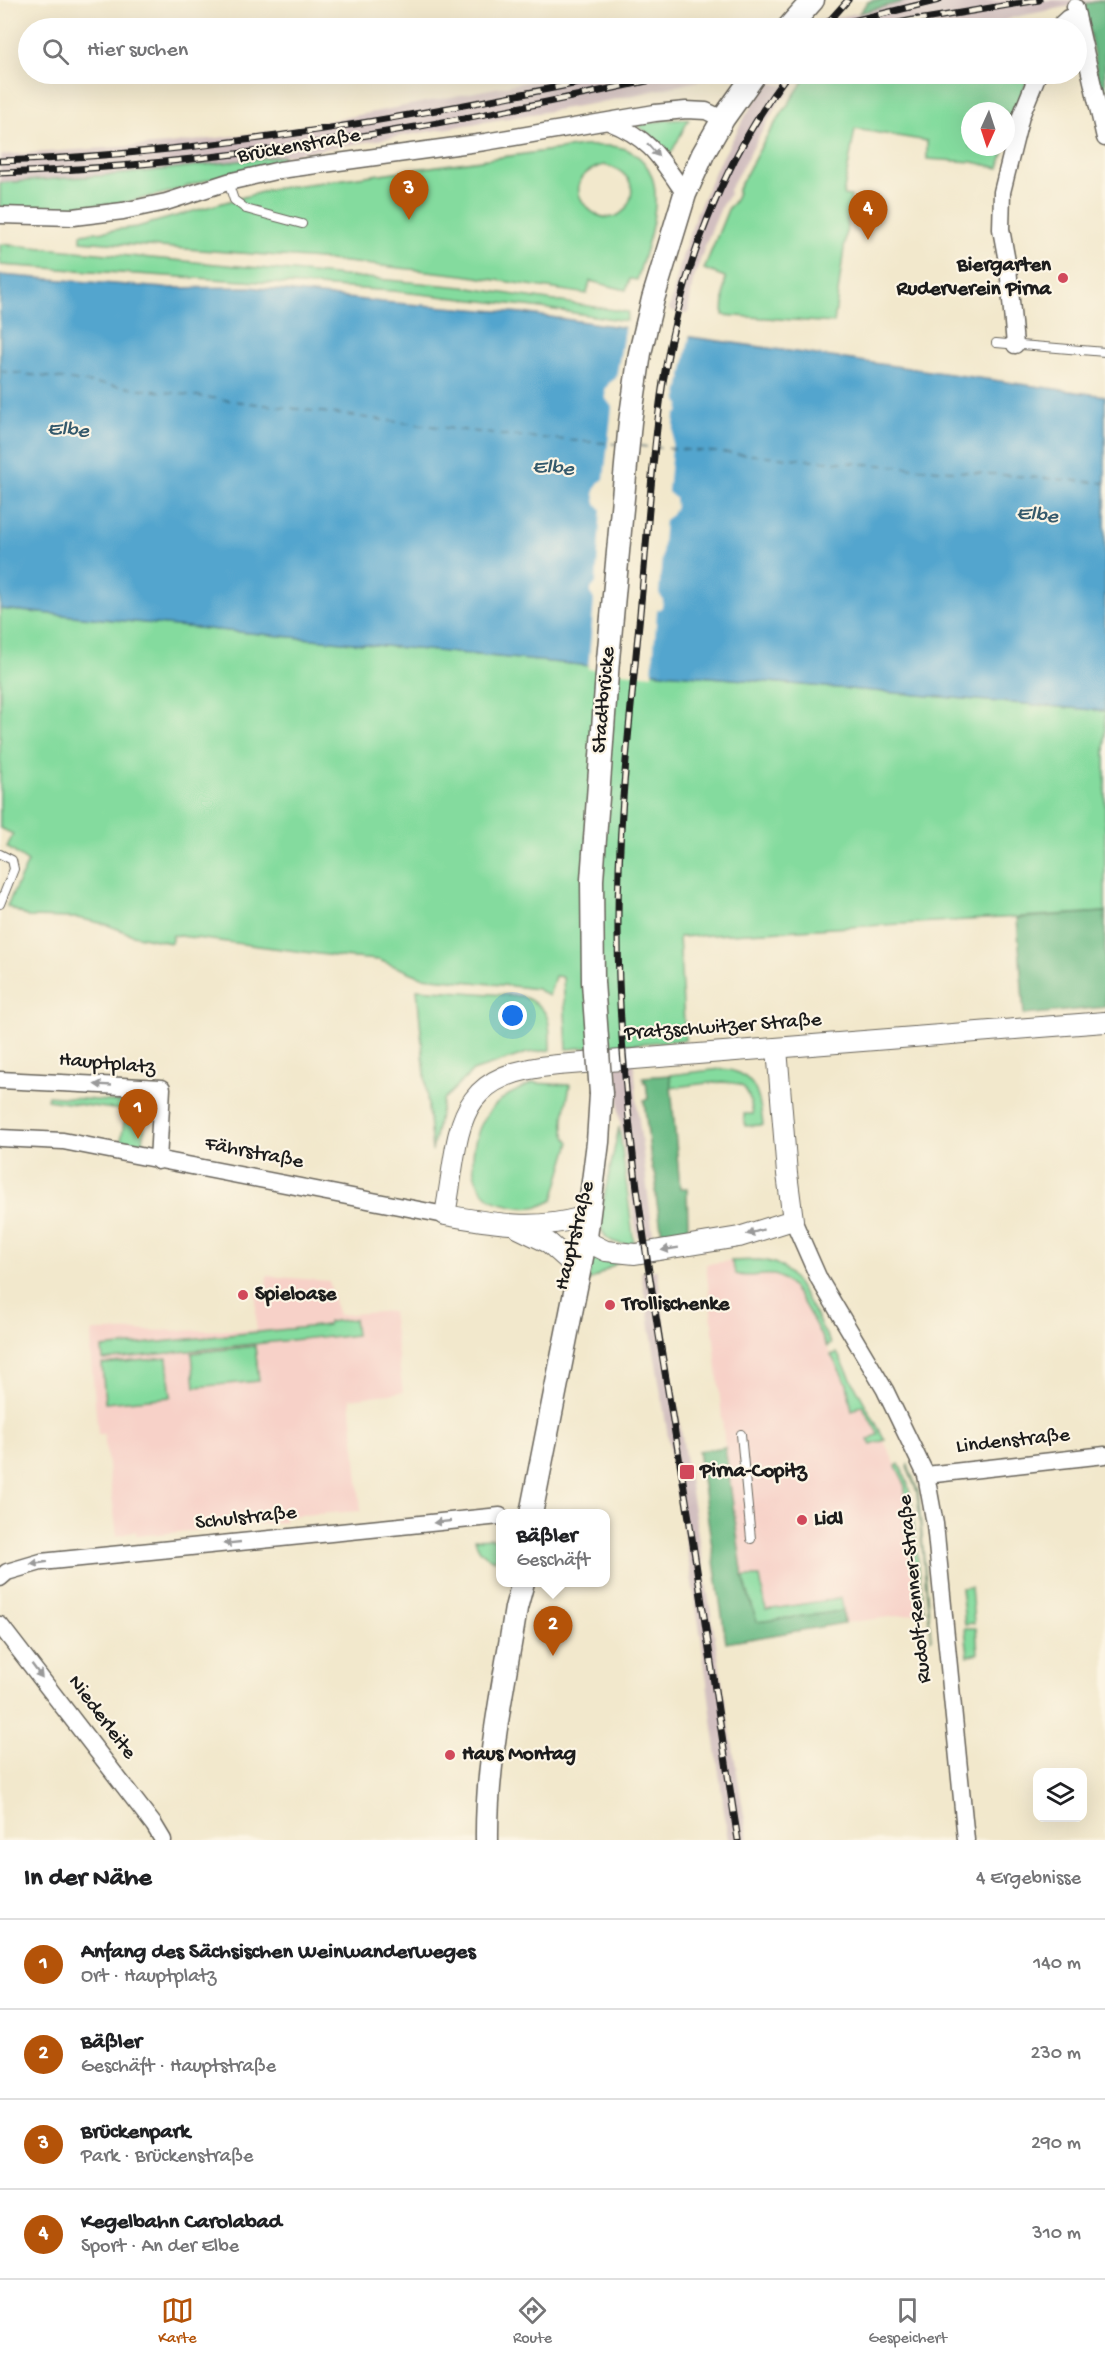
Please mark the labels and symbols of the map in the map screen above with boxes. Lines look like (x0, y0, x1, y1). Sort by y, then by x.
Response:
north arrow (961, 102, 1015, 156)
street label: Brückenstraße (235, 124, 364, 170)
one-way arrow (646, 142, 659, 157)
pin: 3 (390, 170, 428, 220)
pin: 4 (848, 190, 888, 240)
place label: Biergarten Ruderverein Pirna (895, 254, 1052, 303)
marker: Biergarten Ruderverein Pirna (1056, 271, 1070, 285)
water label: Elbe (46, 417, 91, 446)
water label: Elbe (531, 455, 576, 484)
water label: Elbe (1015, 501, 1061, 531)
street label: Stadtbrücke (588, 645, 622, 754)
your location (498, 1001, 527, 1030)
street label: Pratzschwitzer Straße (623, 1009, 824, 1047)
street label: Hauptplatz (58, 1048, 157, 1082)
one-way arrow (94, 1081, 113, 1090)
pin: 1 (118, 1090, 158, 1139)
street label: Fährstraße (201, 1132, 307, 1176)
street label: Hauptstraße (550, 1178, 602, 1293)
one-way arrow (746, 1228, 764, 1237)
one-way arrow (661, 1244, 680, 1253)
place label: Spieloase (255, 1283, 337, 1308)
marker: Spieloase (236, 1288, 250, 1302)
place label: Trollischenke (620, 1293, 731, 1318)
marker: Trollischenke (603, 1298, 617, 1312)
street label: Lindenstraße (955, 1423, 1072, 1460)
place label: Pirna-Copitz (699, 1460, 809, 1485)
marker: Pirna-Copitz (678, 1463, 696, 1481)
street label: Rudolf-Renner-Straße (894, 1492, 938, 1684)
street label: Schulstraße (194, 1501, 299, 1537)
place label: Lidl (814, 1508, 844, 1533)
marker: Lidl (795, 1513, 809, 1527)
one-way arrow (433, 1517, 452, 1527)
one-way arrow (223, 1538, 242, 1548)
one-way arrow (29, 1558, 48, 1567)
pin: 2 (534, 1606, 572, 1656)
one-way arrow (30, 1663, 43, 1679)
street label: Niederleite (61, 1671, 142, 1766)
place label: Haus Montag (462, 1743, 576, 1768)
marker: Haus Montag (443, 1748, 457, 1762)

